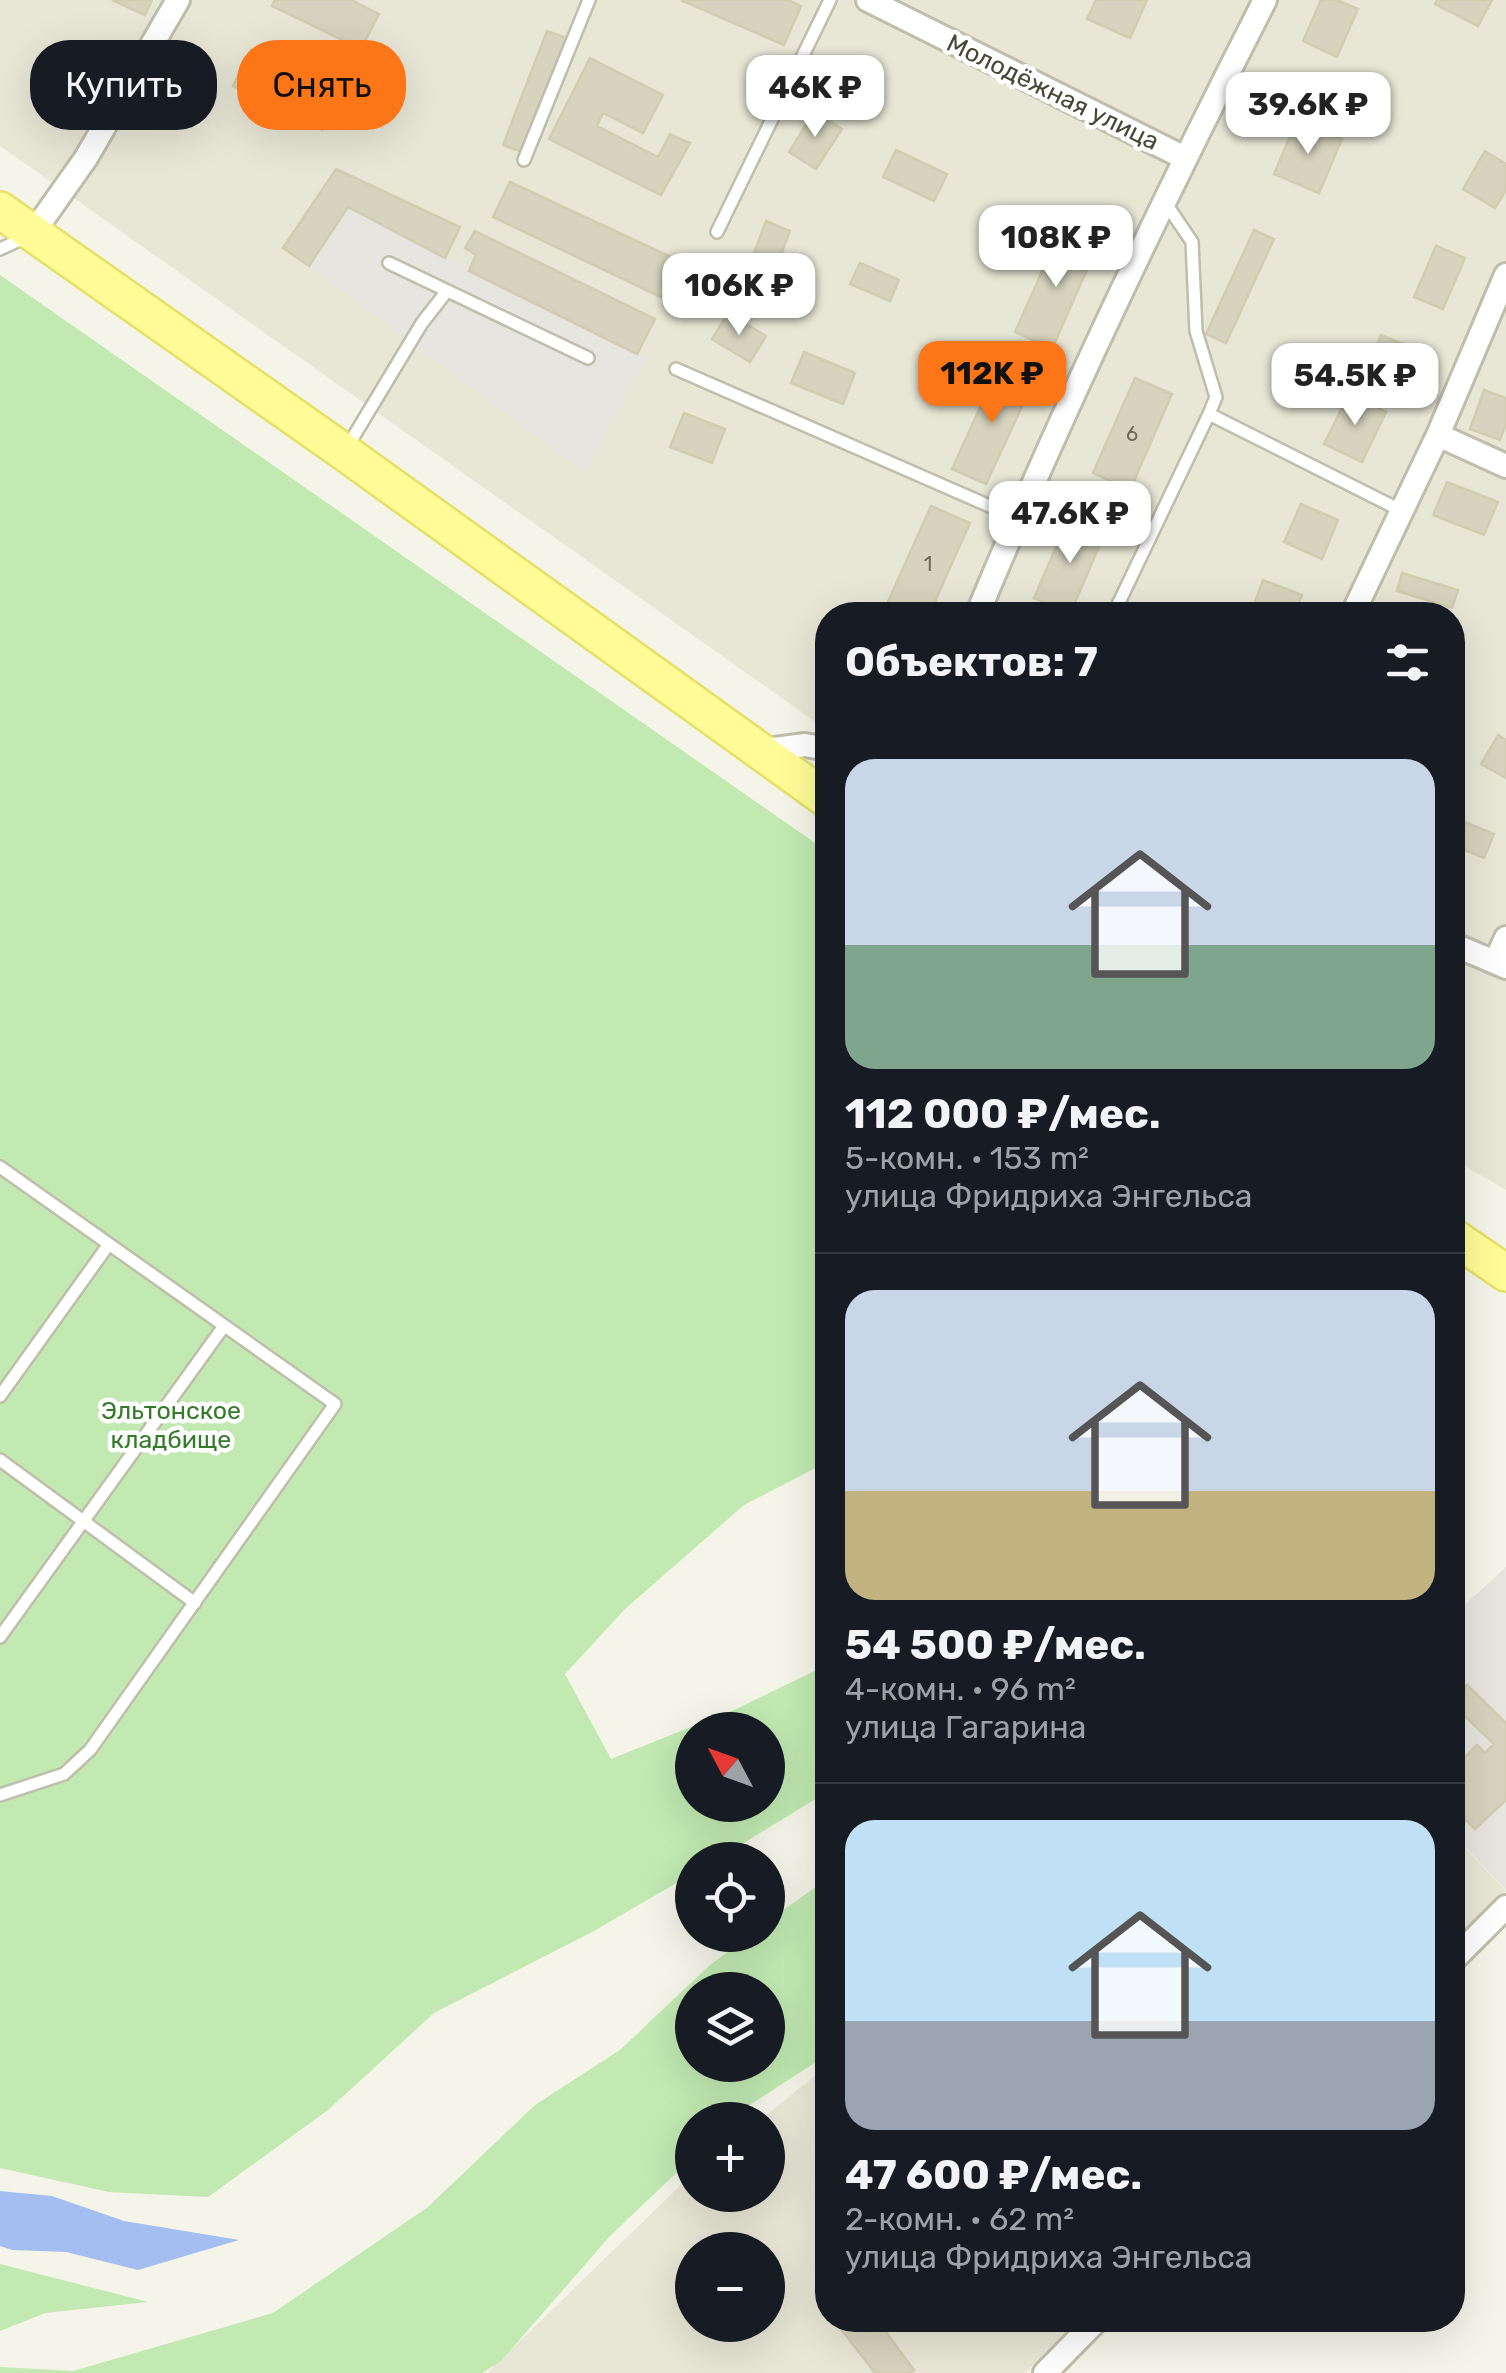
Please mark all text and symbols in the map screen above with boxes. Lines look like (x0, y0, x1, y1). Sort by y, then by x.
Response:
street label: Молодёжная улица (942, 28, 1164, 156)
chip: Купить (30, 40, 217, 130)
chip: Снять (237, 40, 406, 130)
pin: 46K ₽ (745, 55, 885, 140)
text: 46K ₽ (768, 68, 862, 106)
pin: 39.6K ₽ (1216, 72, 1400, 157)
text: 39.6K ₽ (1248, 85, 1368, 123)
pin: 108K ₽ (975, 205, 1137, 290)
text: 108K ₽ (1001, 218, 1111, 256)
pin: 106K ₽ (658, 253, 820, 338)
text: 106K ₽ (684, 266, 794, 304)
pin: 112K ₽ (911, 341, 1073, 426)
pin: 54.5K ₽ (1263, 343, 1447, 428)
text: 112K ₽ (940, 354, 1044, 392)
text: 54.5K ₽ (1293, 356, 1417, 394)
house number: 6 (1126, 422, 1138, 446)
pin: 47.6K ₽ (978, 481, 1162, 566)
text: 47.6K ₽ (1011, 494, 1129, 532)
house number: 1 (924, 552, 932, 576)
icon: filters (1380, 635, 1435, 690)
text: Объектов: 7 (845, 637, 1098, 687)
icon: home (1050, 824, 1230, 1004)
text: 112 000 ₽/мес. (845, 1089, 1161, 1139)
text: 5-комн. · 153 m² (845, 1139, 1089, 1177)
text: улица Фридриха Энгельса (845, 1177, 1252, 1215)
icon: home (1050, 1355, 1230, 1535)
park label: Эльтонское кладбище (101, 1396, 241, 1454)
text: 54 500 ₽/мес. (845, 1620, 1146, 1670)
text: 4-комн. · 96 m² (845, 1670, 1076, 1708)
text: улица Гагарина (845, 1708, 1086, 1746)
north arrow (675, 1712, 785, 1822)
map controls (675, 1712, 785, 2342)
button: locate (675, 1842, 785, 1952)
icon: home (1050, 1885, 1230, 2065)
button: layers (675, 1972, 785, 2082)
button: + (675, 2102, 785, 2212)
text: 47 600 ₽/мес. (845, 2150, 1142, 2200)
text: 2-комн. · 62 m² (845, 2200, 1074, 2238)
button: − (675, 2232, 785, 2342)
text: улица Фридриха Энгельса (845, 2238, 1252, 2276)

